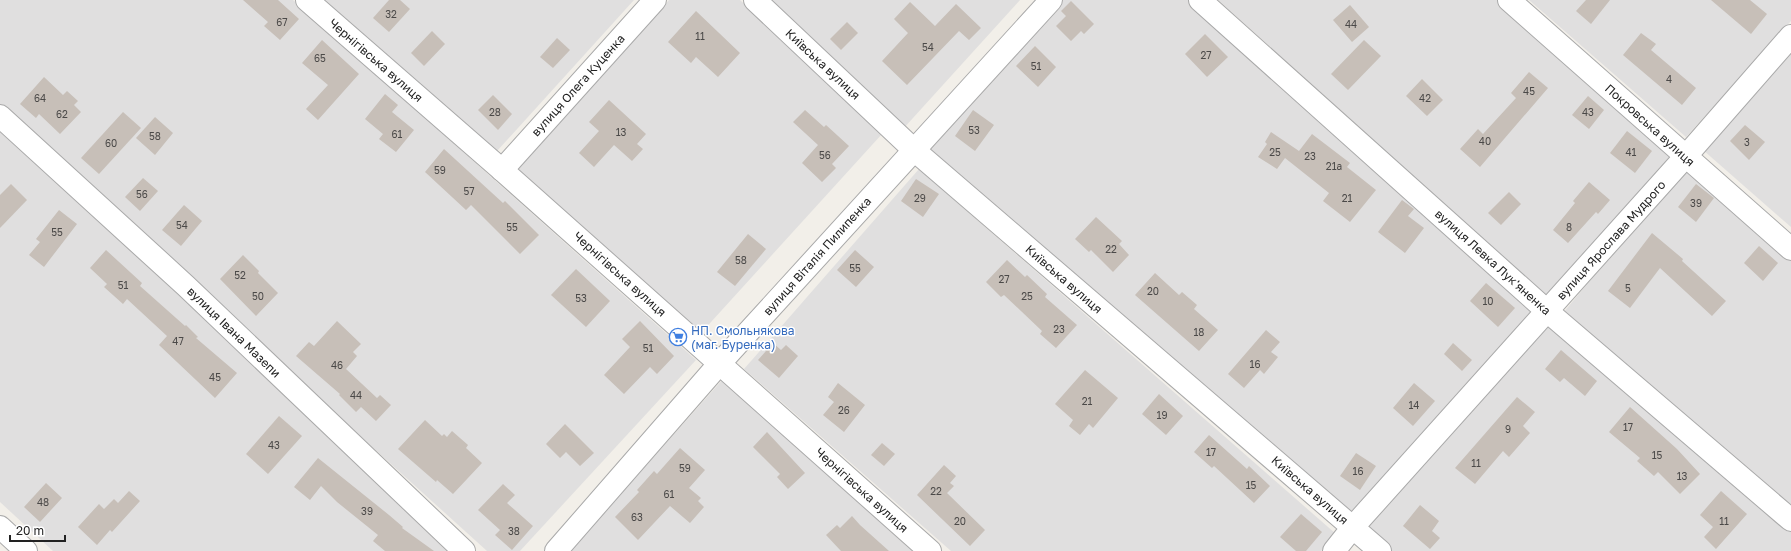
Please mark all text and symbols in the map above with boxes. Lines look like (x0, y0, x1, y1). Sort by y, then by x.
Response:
house number: 32 (385, 8, 397, 20)
street label: Чернігівська вулиця (326, 15, 426, 105)
house number: 67 (276, 16, 288, 28)
house number: 44 (1345, 18, 1357, 30)
street label: Київська вулиця (782, 25, 864, 103)
house number: 11 (695, 30, 705, 42)
street label: вулиця Олега Куценка (528, 31, 628, 139)
house number: 54 (922, 41, 934, 53)
house number: 27 (1200, 49, 1212, 61)
house number: 65 (314, 52, 326, 64)
house number: 51 (1031, 60, 1041, 72)
house number: 4 (1666, 73, 1672, 85)
street label: Покровська вулиця (1602, 81, 1698, 169)
house number: 45 (1523, 85, 1535, 97)
house number: 64 (34, 92, 46, 104)
house number: 42 (1419, 92, 1431, 104)
house number: 28 (489, 106, 501, 118)
house number: 43 (1582, 106, 1594, 118)
house number: 62 (56, 108, 68, 120)
house number: 53 (968, 124, 980, 136)
house number: 13 (616, 126, 626, 138)
house number: 61 (392, 128, 403, 140)
house number: 58 (149, 130, 161, 142)
house number: 40 (1479, 135, 1491, 147)
house number: 3 (1744, 136, 1750, 148)
house number: 60 (105, 137, 117, 149)
house number: 25 (1269, 146, 1281, 158)
house number: 41 (1626, 146, 1637, 158)
house number: 56 (819, 149, 831, 161)
house number: 23 (1304, 150, 1316, 162)
house number: 21а (1326, 160, 1342, 172)
house number: 59 (434, 164, 446, 176)
street label: вулиця Ярослава Мудрого (1553, 177, 1669, 303)
house number: 57 (463, 185, 475, 197)
house number: 56 (136, 188, 148, 200)
house number: 29 (914, 192, 926, 204)
house number: 21 (1342, 192, 1352, 204)
street label: вулиця Віталія Пилипенка (760, 194, 874, 318)
house number: 39 (1690, 197, 1702, 209)
street label: вулиця Левка Лук'яненка (1432, 206, 1554, 318)
house number: 54 (176, 219, 188, 231)
house number: 55 (506, 221, 518, 233)
house number: 8 (1566, 221, 1572, 233)
house number: 55 (51, 226, 63, 238)
street label: Чернігівська вулиця (571, 228, 669, 320)
street label: Київська вулиця (1023, 242, 1105, 316)
house number: 22 (1105, 243, 1117, 255)
house number: 58 (735, 254, 747, 266)
house number: 55 (849, 262, 861, 274)
house number: 52 (234, 269, 246, 281)
house number: 27 (998, 273, 1010, 285)
house number: 51 (118, 279, 128, 291)
house number: 5 (1625, 282, 1631, 294)
street label: вулиця Івана Мазепи (184, 284, 284, 380)
house number: 20 (1147, 285, 1159, 297)
house number: 50 (252, 290, 264, 302)
house number: 25 (1021, 290, 1033, 302)
house number: 53 (575, 292, 587, 304)
house number: 10 (1482, 295, 1494, 307)
place label: НП. Смольнякова (маг. Буренка) (691, 323, 795, 352)
house number: 23 (1053, 323, 1065, 335)
house number: 18 (1194, 326, 1204, 338)
supermarket icon: НП. Смольнякова (маг. Буренка) (668, 327, 688, 347)
house number: 47 (172, 335, 184, 347)
house number: 51 (643, 342, 653, 354)
house number: 16 (1250, 358, 1260, 370)
house number: 46 (331, 359, 343, 371)
house number: 45 (209, 371, 221, 383)
house number: 44 (350, 389, 362, 401)
house number: 21 (1082, 395, 1092, 407)
house number: 14 (1409, 399, 1419, 411)
house number: 26 (838, 404, 850, 416)
house number: 19 (1157, 409, 1167, 421)
house number: 17 (1623, 421, 1633, 433)
house number: 9 (1505, 423, 1511, 435)
house number: 43 (268, 439, 280, 451)
street label: Чернігівська вулиця (813, 444, 911, 536)
house number: 17 (1206, 446, 1216, 458)
house number: 15 (1652, 449, 1663, 461)
street label: Київська вулиця (1269, 453, 1351, 527)
house number: 11 (1471, 457, 1481, 469)
house number: 59 (679, 462, 691, 474)
house number: 16 (1353, 465, 1363, 477)
house number: 13 (1677, 470, 1687, 482)
house number: 15 (1246, 479, 1257, 491)
house number: 22 (930, 485, 942, 497)
house number: 61 (664, 488, 675, 500)
house number: 48 (37, 496, 49, 508)
house number: 39 (361, 505, 373, 517)
house number: 63 (631, 511, 643, 523)
house number: 20 (954, 515, 966, 527)
house number: 11 (1719, 515, 1729, 527)
scale bar (10, 517, 65, 543)
text: 20 m (16, 523, 44, 538)
house number: 38 (508, 525, 520, 537)

